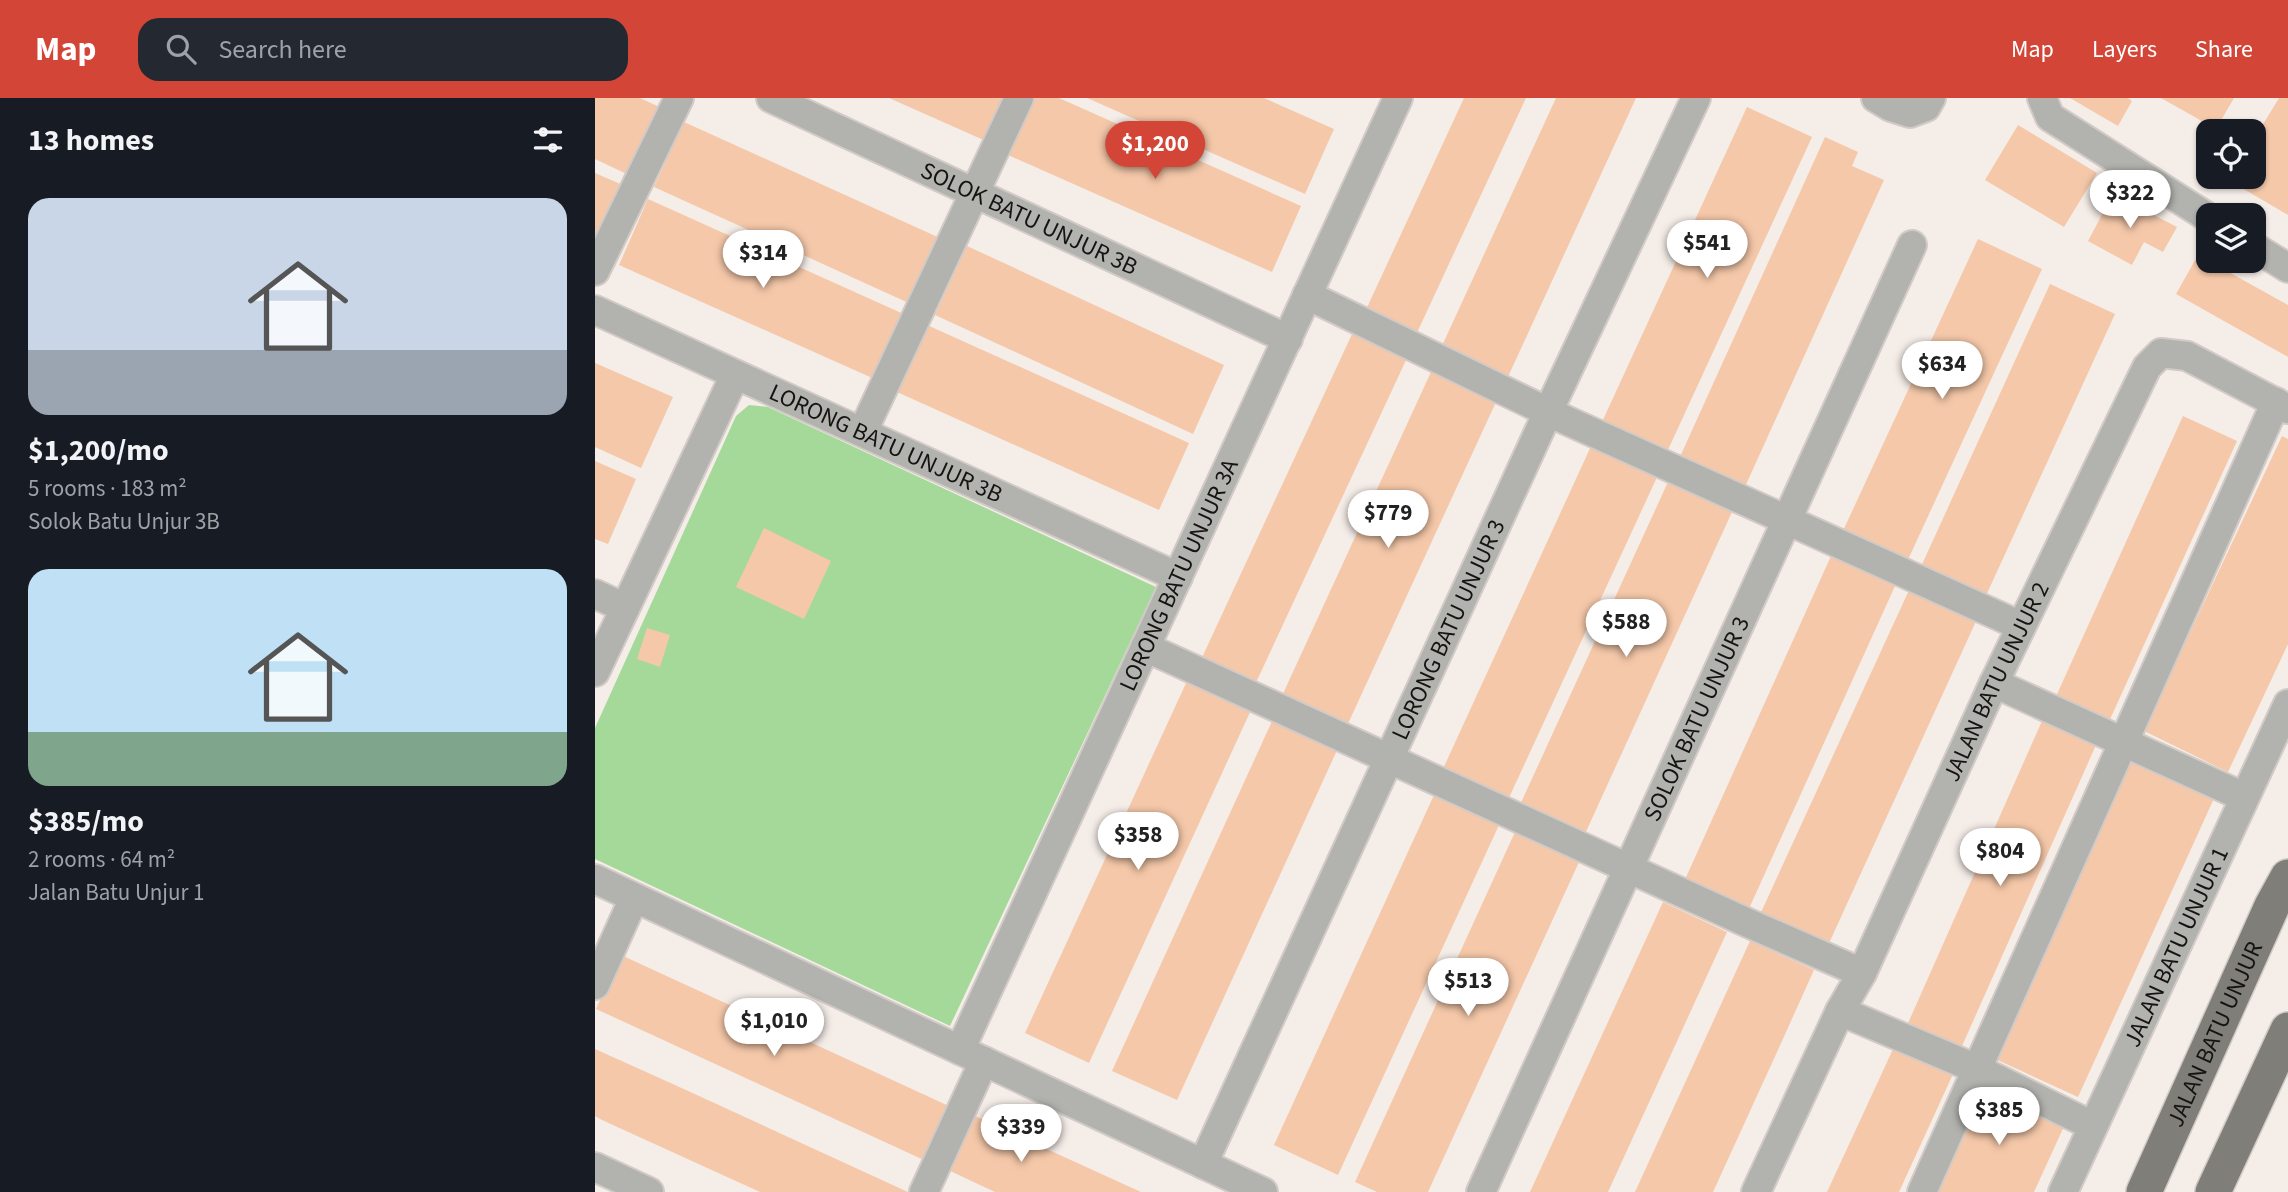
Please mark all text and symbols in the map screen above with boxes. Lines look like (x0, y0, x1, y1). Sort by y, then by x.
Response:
search box (138, 18, 628, 81)
text: Map (35, 26, 96, 73)
icon: search (162, 30, 200, 68)
text: Search here (218, 31, 347, 68)
text: Map (2011, 32, 2054, 67)
text: Layers (2092, 32, 2157, 67)
text: Share (2195, 32, 2253, 67)
text: 13 homes (28, 119, 154, 162)
map controls (2196, 119, 2266, 273)
button: locate (2196, 119, 2266, 189)
icon: filters (529, 121, 567, 159)
pin: $1,200 (1098, 122, 1212, 181)
text: $1,200 (1121, 127, 1189, 160)
street label: SOLOK BATU UNJUR 3B (915, 153, 1143, 285)
pin: $322 (2089, 170, 2171, 230)
text: $322 (2106, 176, 2154, 209)
button: layers (2196, 203, 2266, 273)
pin: $541 (1666, 220, 1748, 280)
text: $541 (1683, 226, 1731, 259)
pin: $314 (722, 230, 804, 290)
text: $314 (739, 236, 787, 269)
icon: home (235, 243, 361, 369)
pin: $634 (1901, 342, 1983, 401)
text: $634 (1918, 347, 1966, 380)
street label: LORONG BATU UNJUR 3B (763, 375, 1008, 512)
text: $1,200/mo (28, 429, 169, 472)
street label: LORONG BATU UNJUR 3A (1110, 453, 1248, 697)
text: 5 rooms · 183 m² (28, 472, 187, 505)
pin: $779 (1347, 490, 1429, 550)
text: $779 (1364, 496, 1412, 529)
text: Solok Batu Unjur 3B (28, 505, 220, 538)
street label: LORONG BATU UNJUR 3 (1383, 514, 1514, 746)
street label: JALAN BATU UNJUR 2 (1934, 576, 2058, 788)
pin: $588 (1585, 600, 1667, 659)
text: $588 (1602, 605, 1650, 638)
street label: SOLOK BATU UNJUR 3 (1635, 611, 1759, 827)
icon: home (235, 614, 361, 740)
text: $385/mo (28, 800, 144, 843)
pin: $358 (1097, 812, 1179, 872)
text: $358 (1114, 818, 1162, 851)
pin: $804 (1959, 828, 2041, 888)
text: $804 (1976, 834, 2024, 867)
text: 2 rooms · 64 m² (28, 843, 175, 876)
street label: JALAN BATU UNJUR 1 (2116, 844, 2234, 1052)
text: Jalan Batu Unjur 1 (28, 876, 205, 909)
street label: JALAN BATU UNJUR (2161, 937, 2269, 1131)
pin: $513 (1427, 958, 1509, 1018)
text: $513 (1444, 964, 1492, 997)
pin: $1,010 (717, 998, 831, 1058)
text: $1,010 (740, 1004, 808, 1037)
pin: $385 (1958, 1088, 2040, 1147)
text: $385 (1975, 1093, 2023, 1126)
pin: $339 (980, 1104, 1062, 1164)
text: $339 (997, 1110, 1045, 1143)

